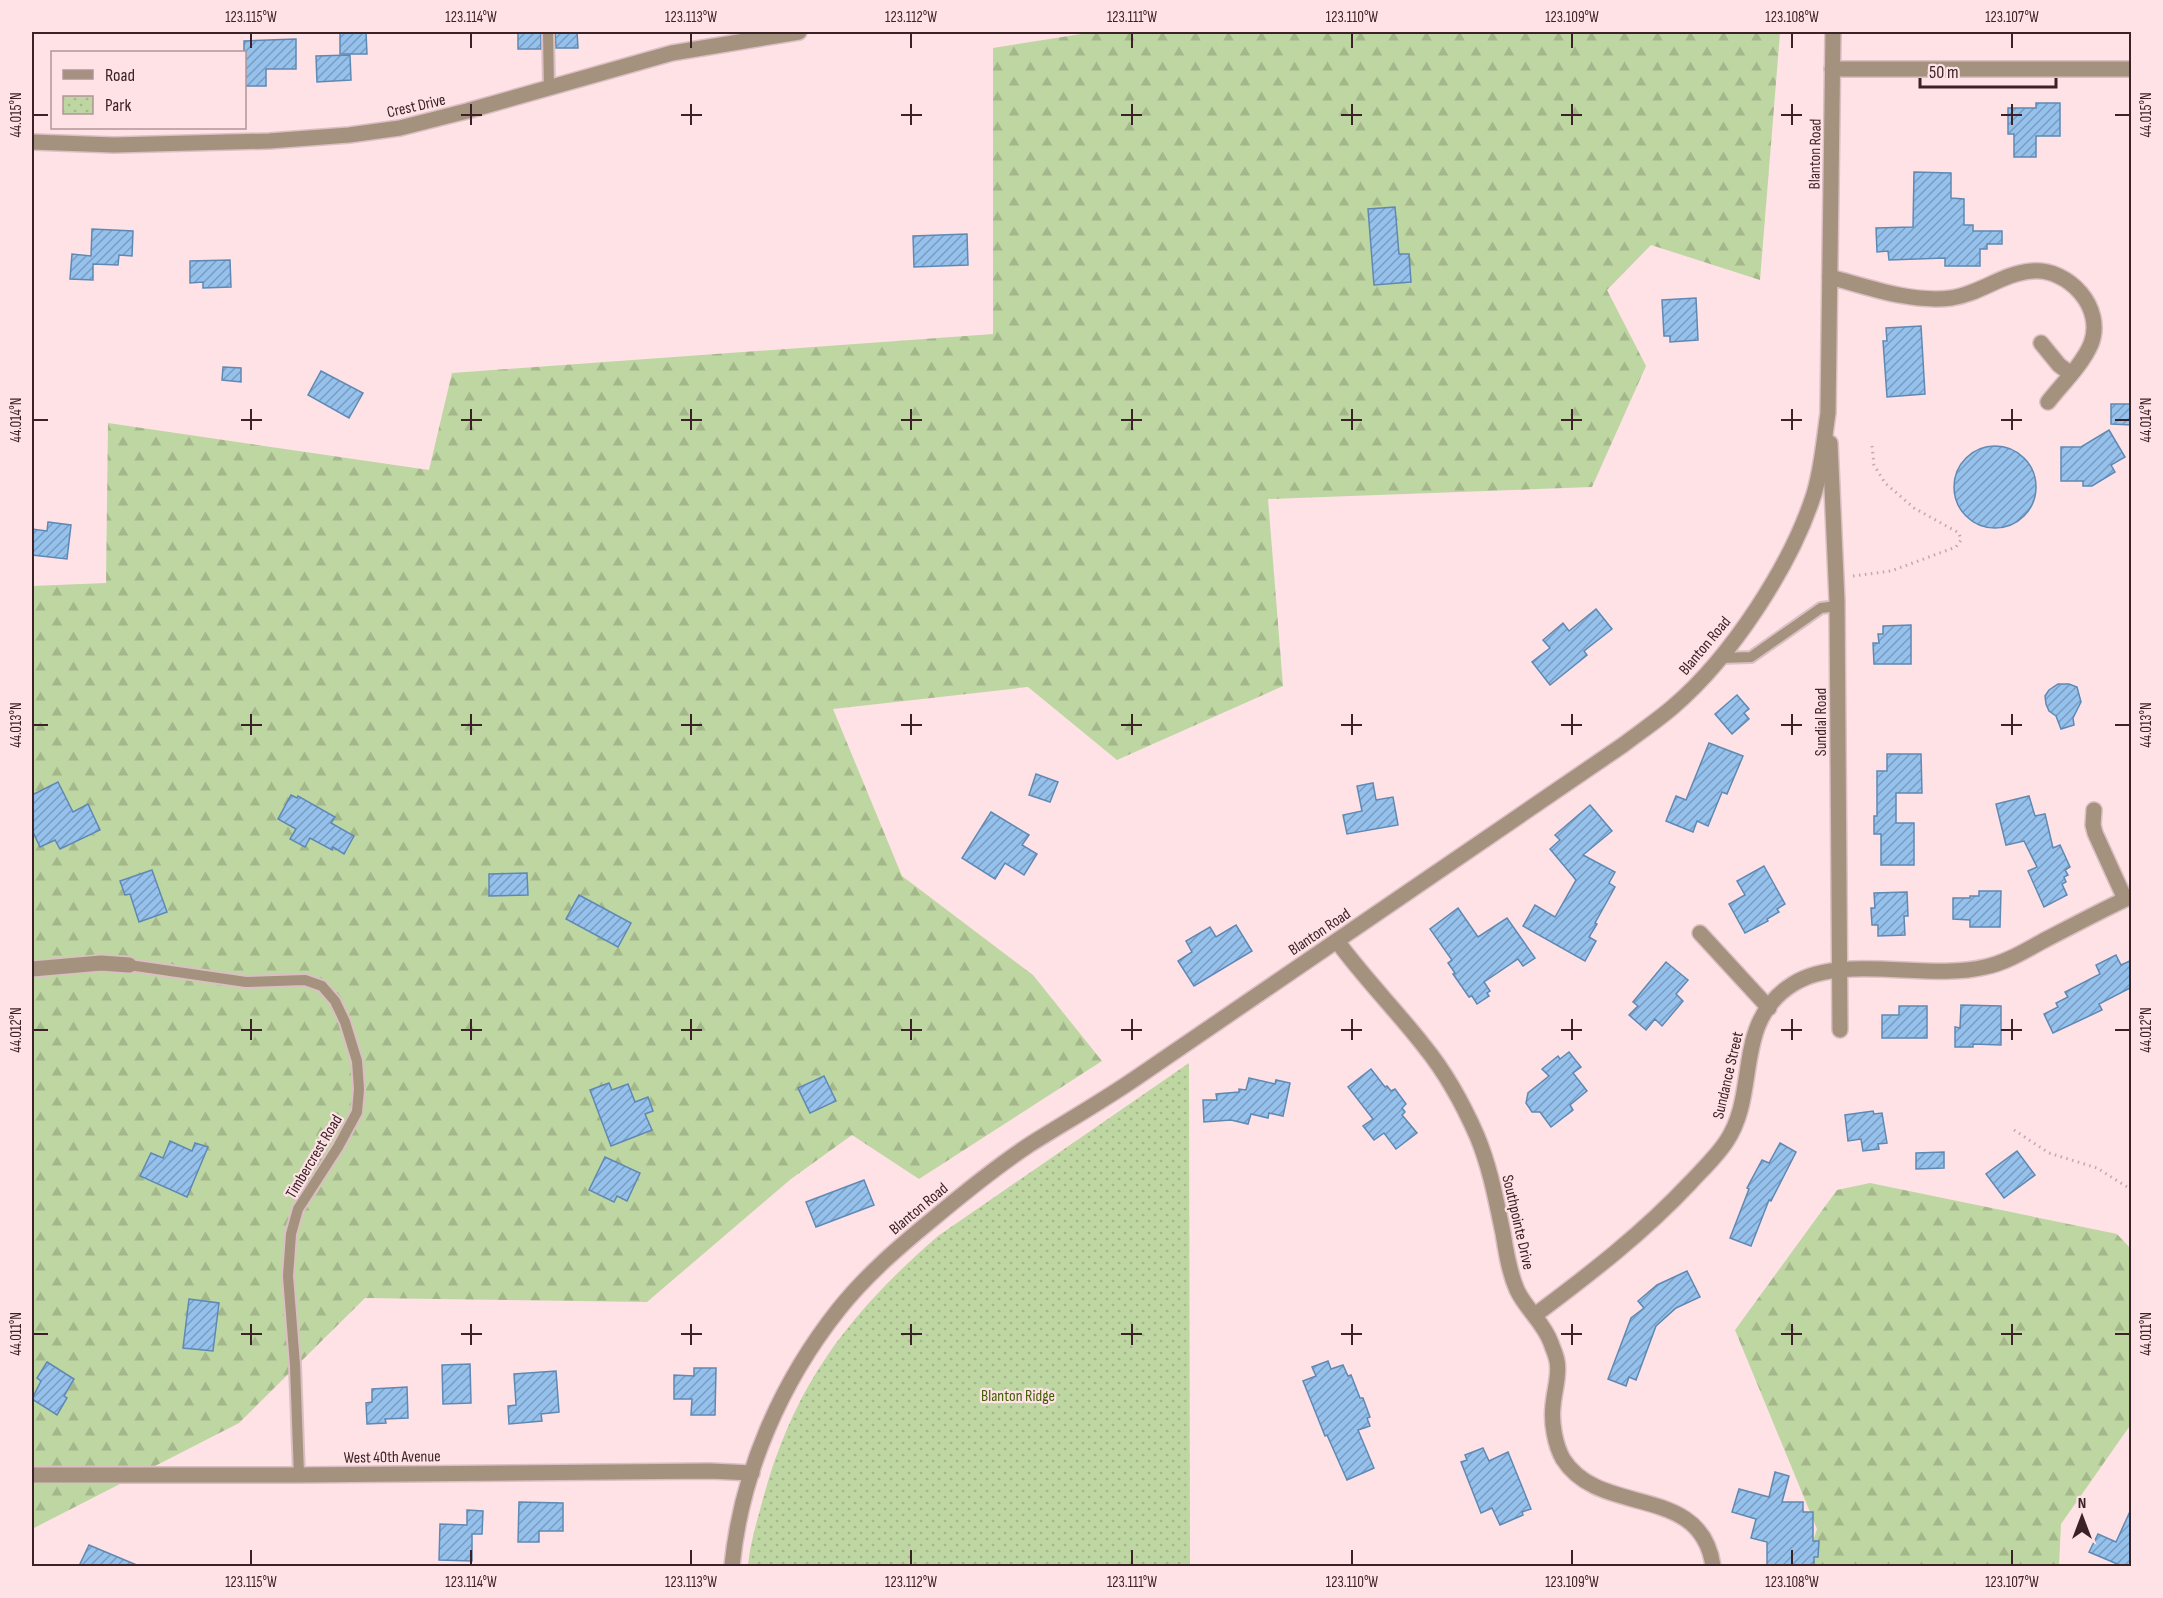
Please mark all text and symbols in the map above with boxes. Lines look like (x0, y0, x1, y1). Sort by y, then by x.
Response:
text: 123.115°W (225, 8, 277, 27)
text: 123.114°W (445, 8, 497, 27)
text: 123.113°W (665, 8, 717, 27)
text: 123.112°W (885, 8, 937, 27)
text: 123.111°W (1107, 8, 1157, 27)
text: 123.110°W (1326, 8, 1378, 27)
text: 123.109°W (1545, 8, 1599, 27)
text: 123.108°W (1765, 8, 1819, 27)
text: 123.107°W (1985, 8, 2039, 27)
legend (51, 51, 246, 129)
scale bar (1920, 51, 2056, 89)
text: 50 m (1929, 62, 1959, 83)
text: Road (105, 65, 135, 86)
street label: Crest Drive (385, 91, 448, 122)
text: 44.015°N (7, 92, 26, 138)
text: 44.015°N (2137, 92, 2156, 138)
text: Park (105, 95, 131, 116)
street label: Blanton Road (1805, 119, 1826, 190)
text: 44.014°N (7, 398, 26, 442)
text: 44.014°N (2137, 398, 2156, 442)
street label: Blanton Road (1675, 613, 1735, 679)
street label: Sundial Road (1812, 688, 1831, 756)
text: 44.013°N (7, 702, 26, 748)
text: 44.013°N (2137, 702, 2156, 748)
street label: Blanton Road (1285, 905, 1354, 960)
text: 44.012°N (7, 1007, 26, 1053)
text: 44.012°N (2137, 1007, 2156, 1053)
street label: Sundance Street (1709, 1030, 1748, 1121)
street label: Timbercrest Road (282, 1112, 347, 1202)
street label: Southpointe Drive (1497, 1173, 1538, 1272)
street label: Blanton Road (886, 1179, 952, 1239)
text: 44.011°N (7, 1312, 26, 1356)
text: 44.011°N (2137, 1312, 2156, 1356)
park label: Blanton Ridge (981, 1387, 1055, 1406)
street label: West 40th Avenue (343, 1447, 441, 1468)
north arrow (2052, 1487, 2112, 1547)
text: N (2078, 1494, 2086, 1513)
text: 123.115°W (225, 1573, 277, 1592)
text: 123.114°W (445, 1573, 497, 1592)
text: 123.113°W (665, 1573, 717, 1592)
text: 123.112°W (885, 1573, 937, 1592)
text: 123.111°W (1107, 1573, 1157, 1592)
text: 123.110°W (1326, 1573, 1378, 1592)
text: 123.109°W (1545, 1573, 1599, 1592)
text: 123.108°W (1765, 1573, 1819, 1592)
text: 123.107°W (1985, 1573, 2039, 1592)

